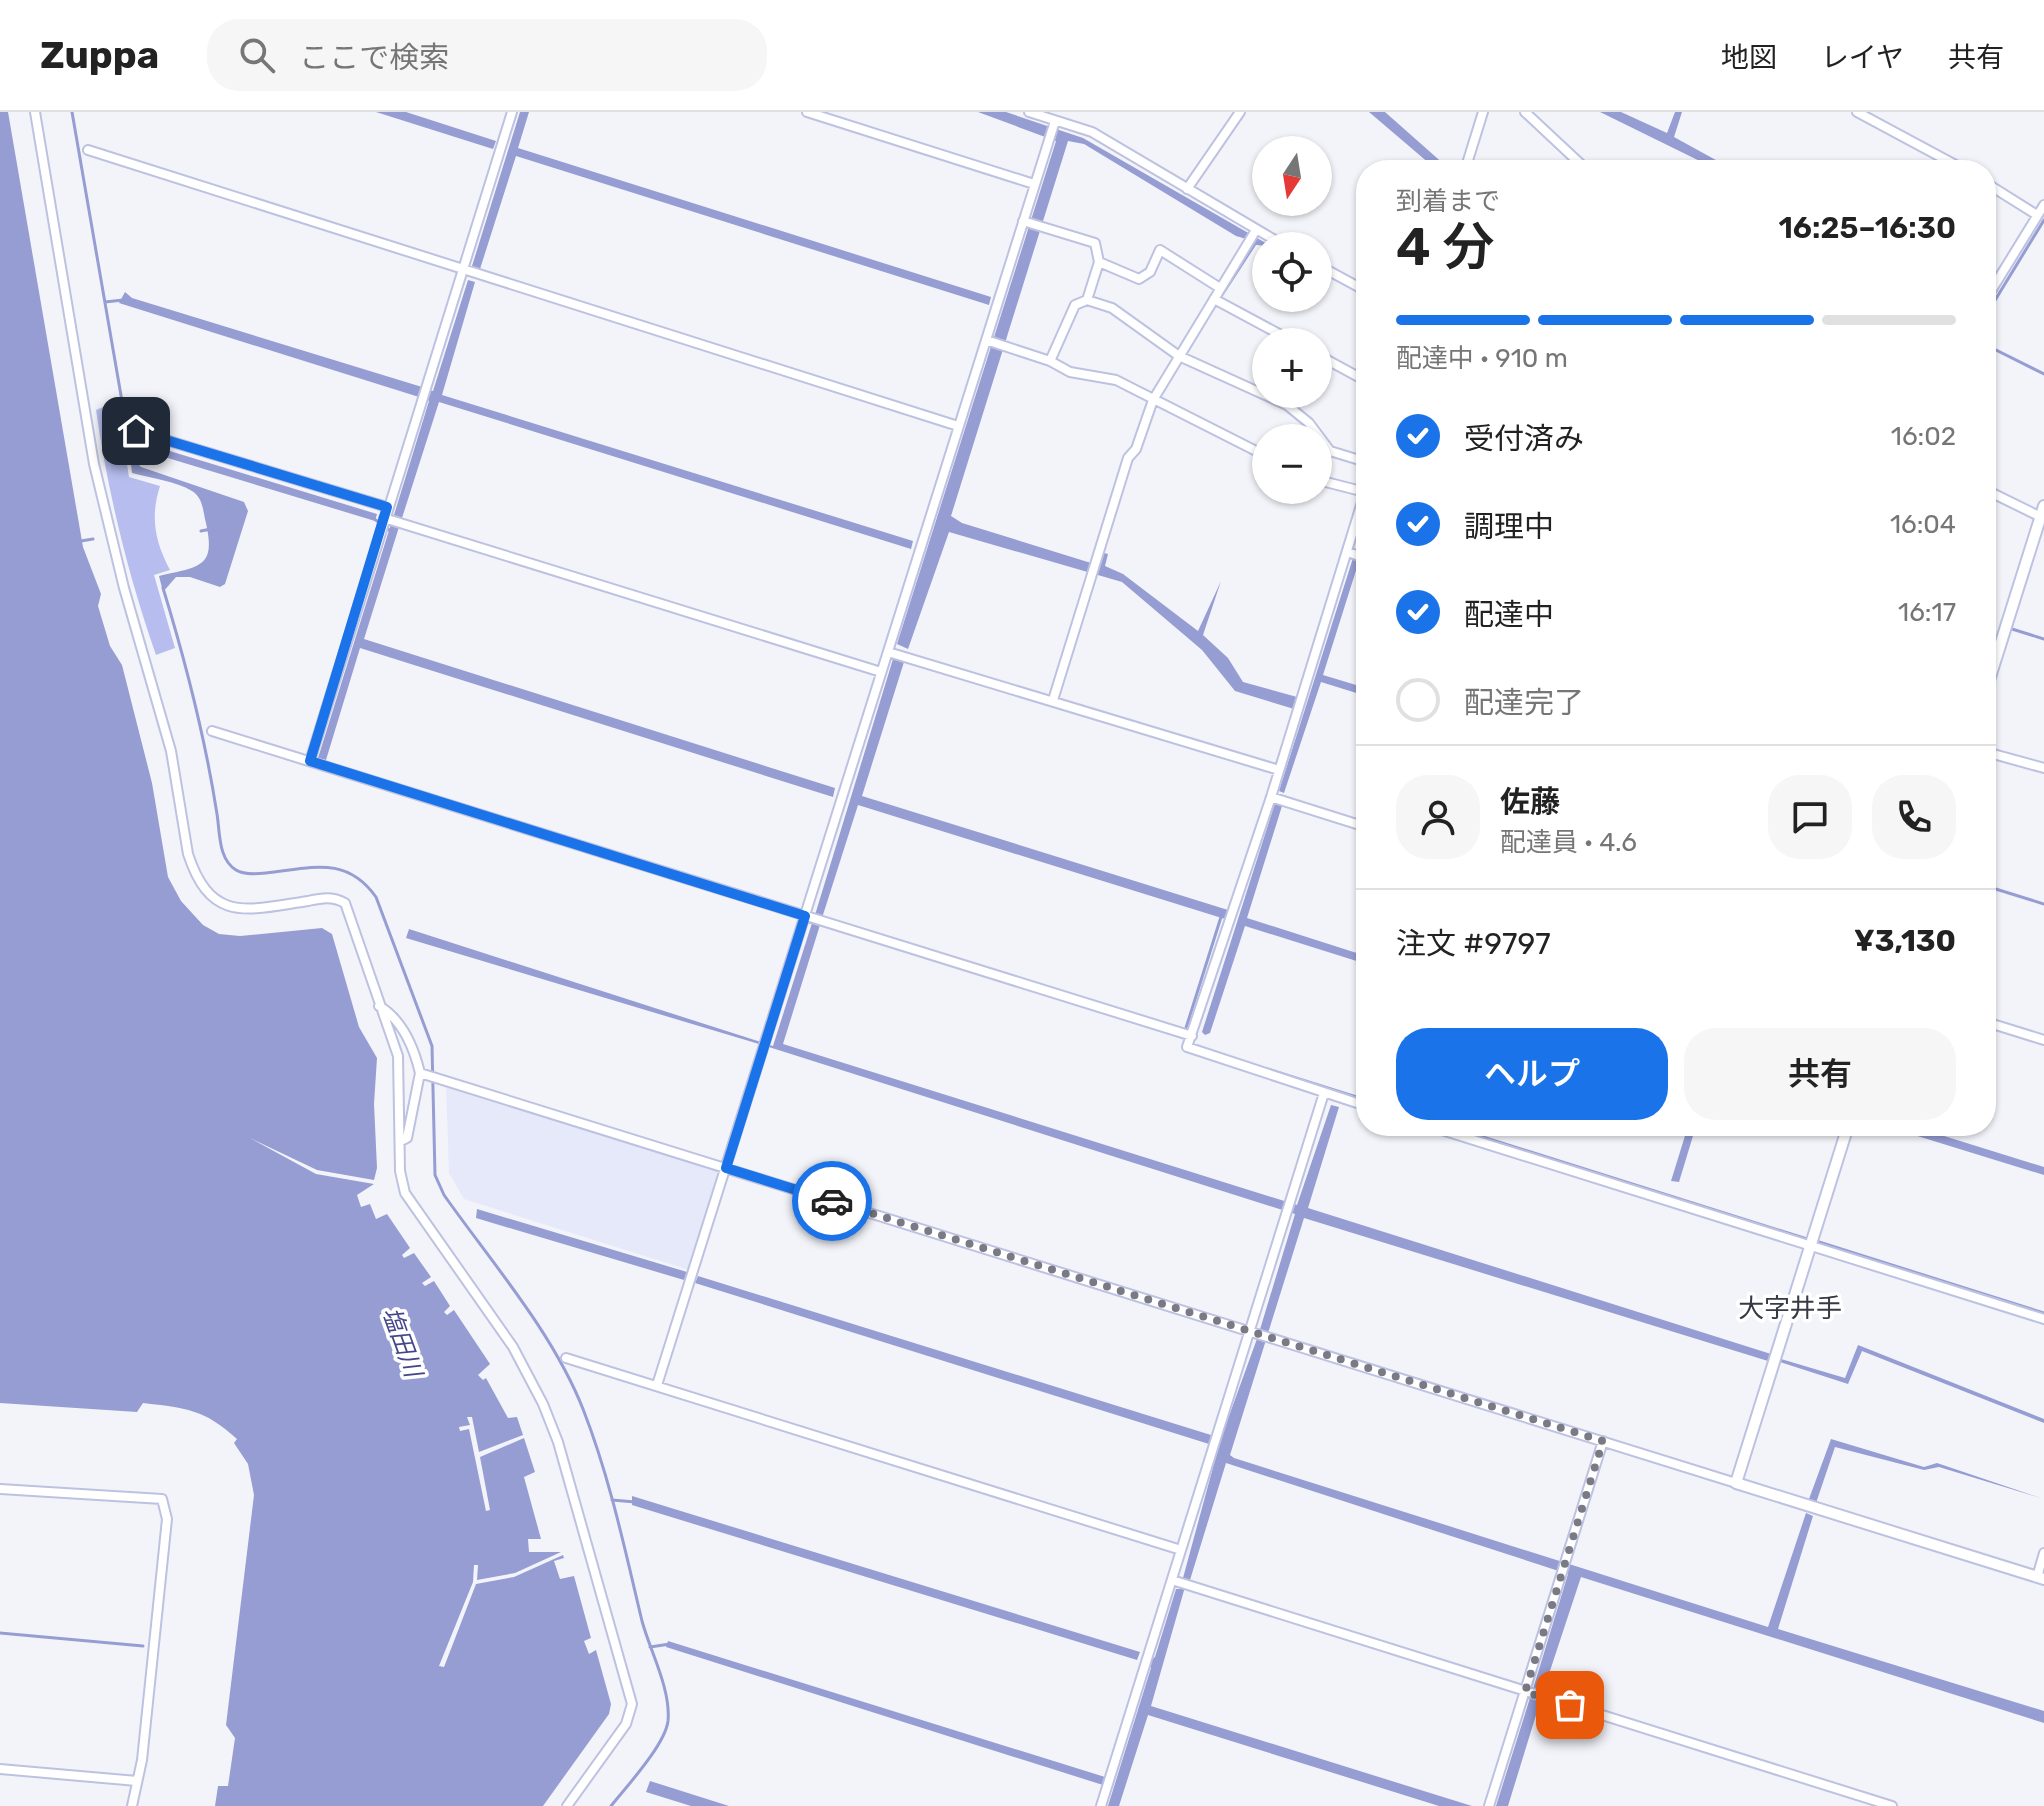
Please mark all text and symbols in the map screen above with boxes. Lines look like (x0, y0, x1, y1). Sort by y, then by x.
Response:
search box (207, 19, 767, 91)
text: Zuppa (40, 32, 159, 78)
icon: search (235, 33, 279, 77)
text: ここで検索 (299, 40, 449, 76)
text: 地図 (1721, 41, 1777, 74)
text: レイヤ (1821, 41, 1904, 74)
text: 共有 (1948, 41, 2004, 74)
north arrow (1252, 136, 1332, 216)
map controls (1252, 136, 1332, 504)
text: 到着まで (1396, 186, 1500, 217)
text: 16:25–16:30 (1778, 210, 1956, 246)
text: 4 分 (1396, 216, 1494, 278)
button: locate (1252, 232, 1332, 312)
button: + (1252, 328, 1332, 408)
text: 配達中 · 910 m (1396, 343, 1568, 374)
pin (102, 397, 170, 465)
icon: home (114, 409, 158, 453)
icon: check (1396, 414, 1440, 458)
text: 受付済み (1464, 421, 1584, 457)
text: 16:02 (1891, 421, 1956, 452)
button: − (1252, 424, 1332, 504)
icon: check (1396, 502, 1440, 546)
text: 調理中 (1464, 509, 1554, 545)
text: 16:04 (1890, 509, 1956, 540)
icon: check (1396, 590, 1440, 634)
text: 配達中 (1464, 597, 1554, 633)
text: 16:17 (1898, 597, 1956, 628)
text: 配達完了 (1464, 685, 1584, 721)
button: person (1396, 775, 1480, 859)
button: chat (1768, 775, 1852, 859)
button: phone (1872, 775, 1956, 859)
text: 佐藤 (1500, 784, 1560, 820)
text: 配達員 · 4.6 (1500, 827, 1637, 858)
text: ¥3,130 (1854, 923, 1956, 959)
text: 注文 #9797 (1396, 926, 1551, 962)
button: ヘルプ (1396, 1028, 1668, 1120)
button: 共有 (1684, 1028, 1956, 1120)
courier (792, 1161, 872, 1241)
icon: car (810, 1179, 854, 1223)
district label: 大字井手 (1738, 1293, 1842, 1324)
water label: 塩田川 (377, 1303, 428, 1383)
pin (1536, 1671, 1604, 1739)
icon: bag (1548, 1683, 1592, 1727)

